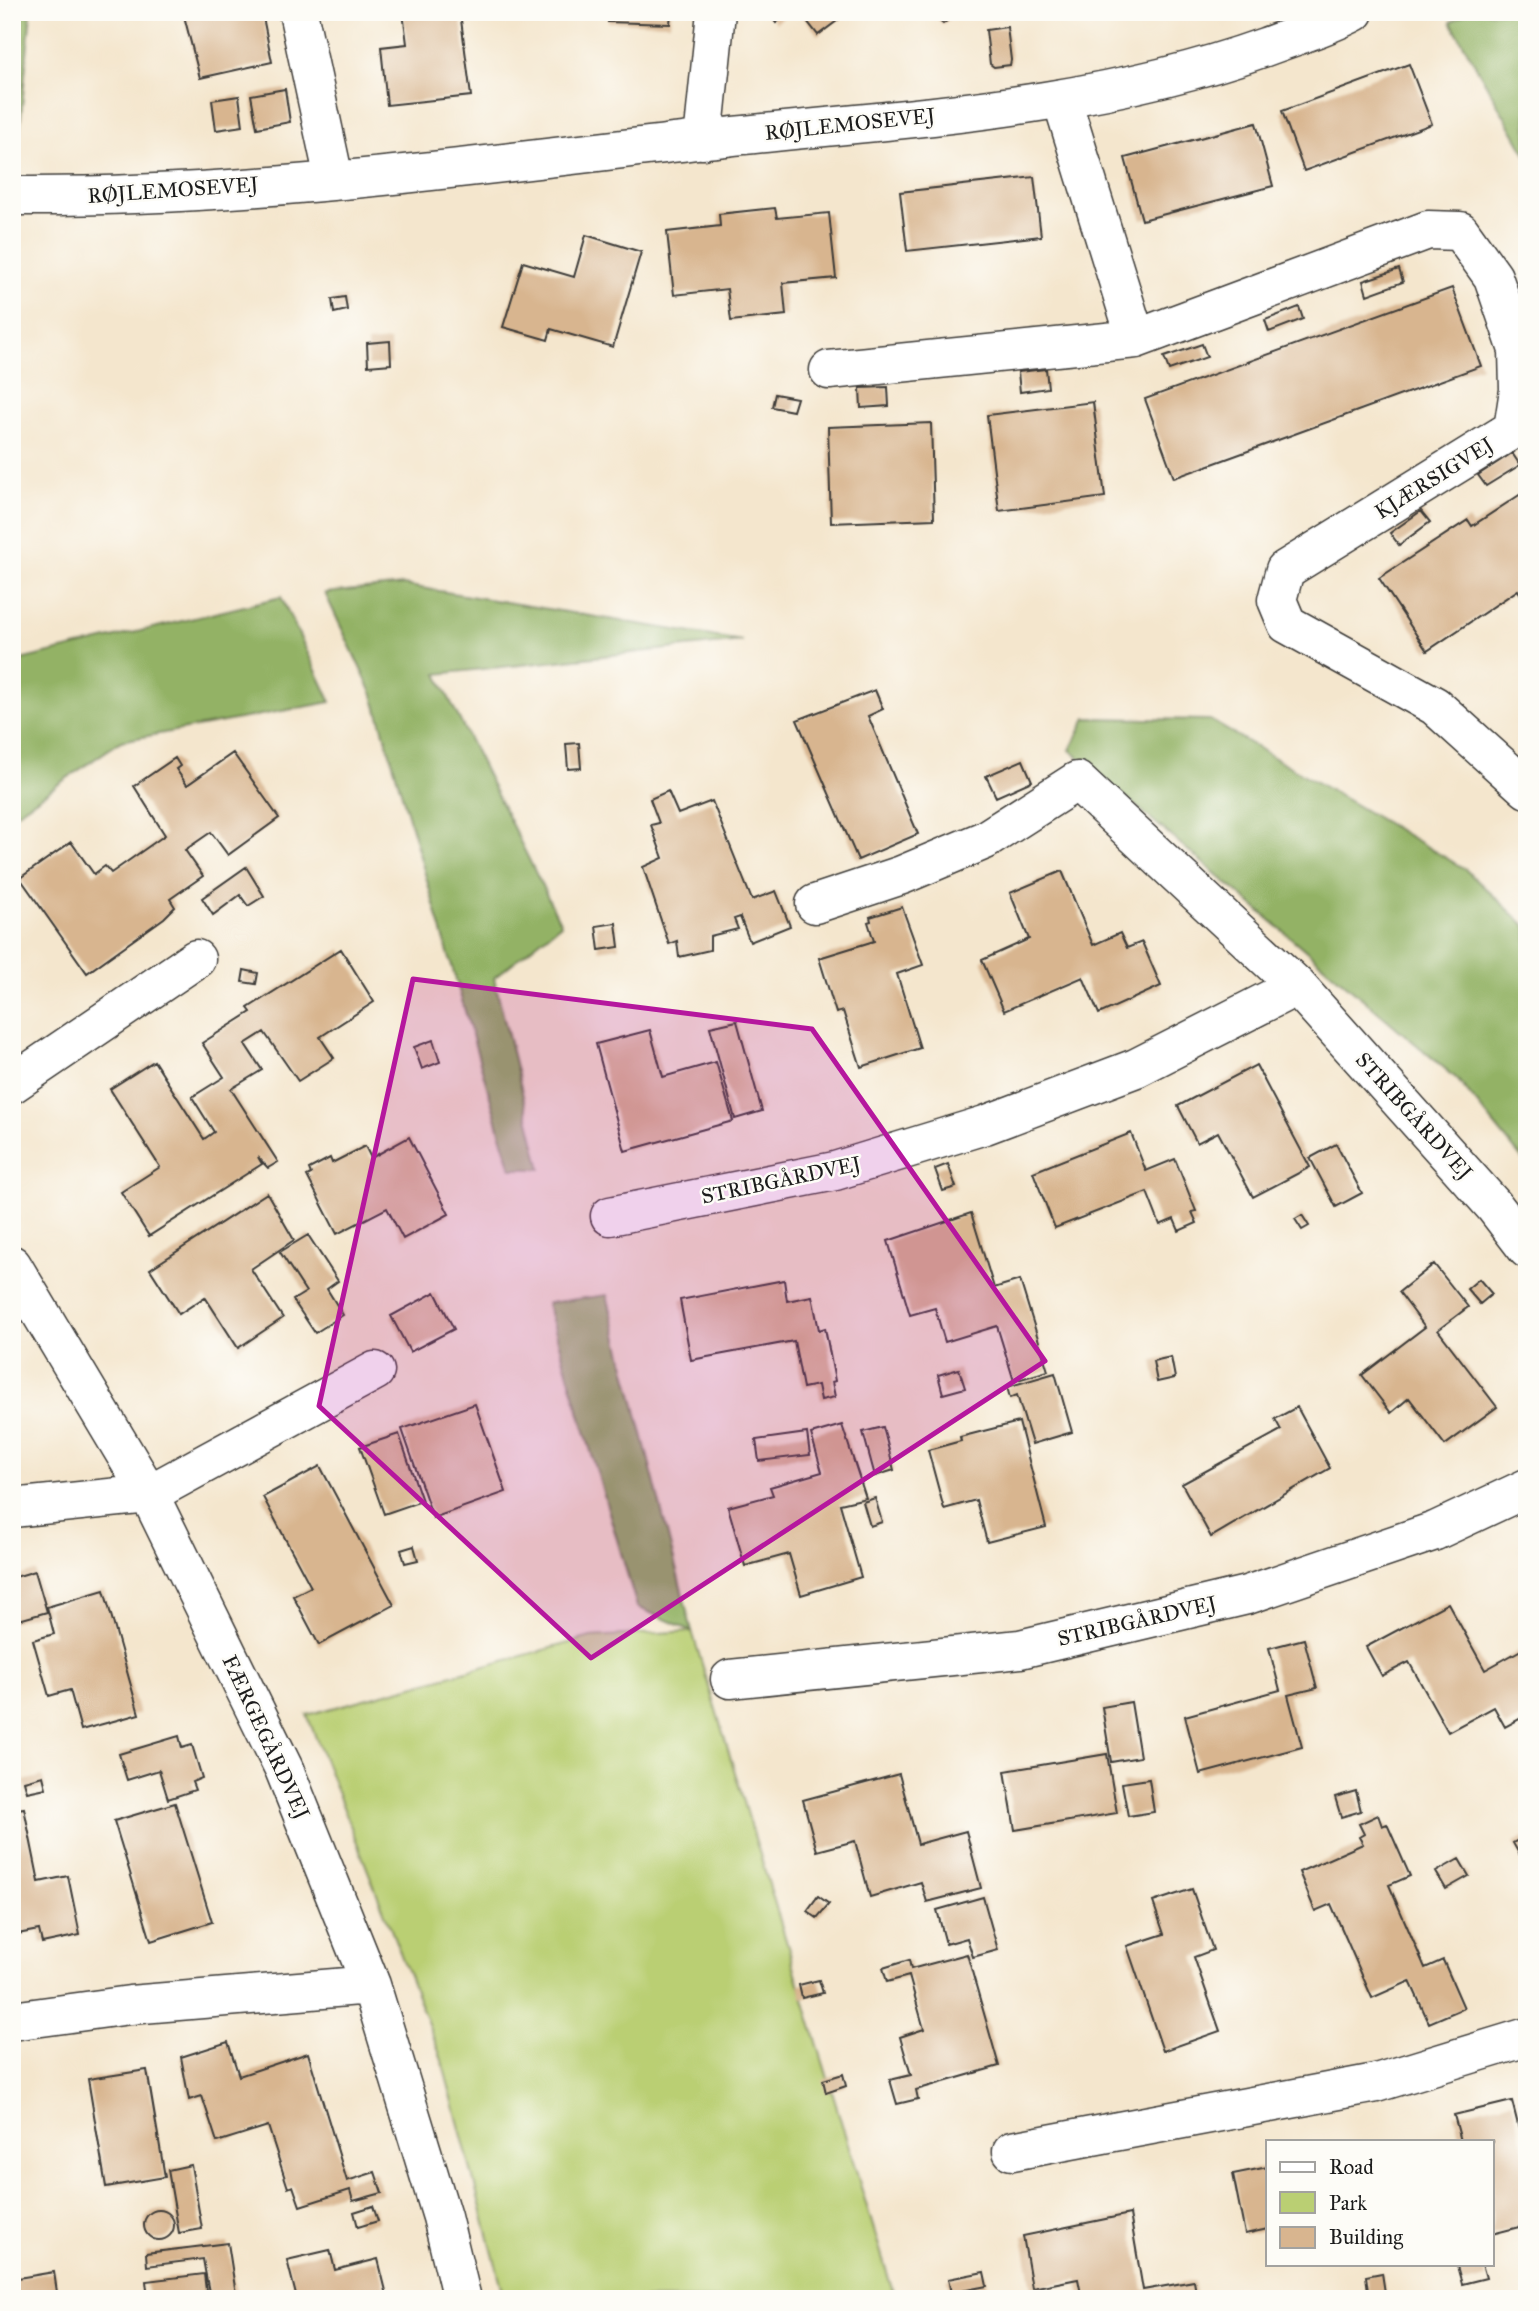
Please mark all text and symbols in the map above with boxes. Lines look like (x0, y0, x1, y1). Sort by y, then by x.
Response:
street label: RØJLEMOSEVEJ (763, 102, 937, 146)
street label: RØJLEMOSEVEJ (87, 171, 260, 209)
street label: KJÆRSIGVEJ (1370, 431, 1499, 525)
street label: STRIBGÅRDVEJ (1350, 1047, 1478, 1185)
street label: STRIBGÅRDVEJ (699, 1150, 864, 1210)
street label: STRIBGÅRDVEJ (1055, 1590, 1220, 1652)
street label: FÆRGEGÅRDVEJ (217, 1651, 316, 1824)
legend (1266, 2140, 1494, 2266)
text: Road (1329, 2154, 1374, 2180)
text: Park (1329, 2190, 1367, 2216)
text: Building (1329, 2224, 1403, 2250)

